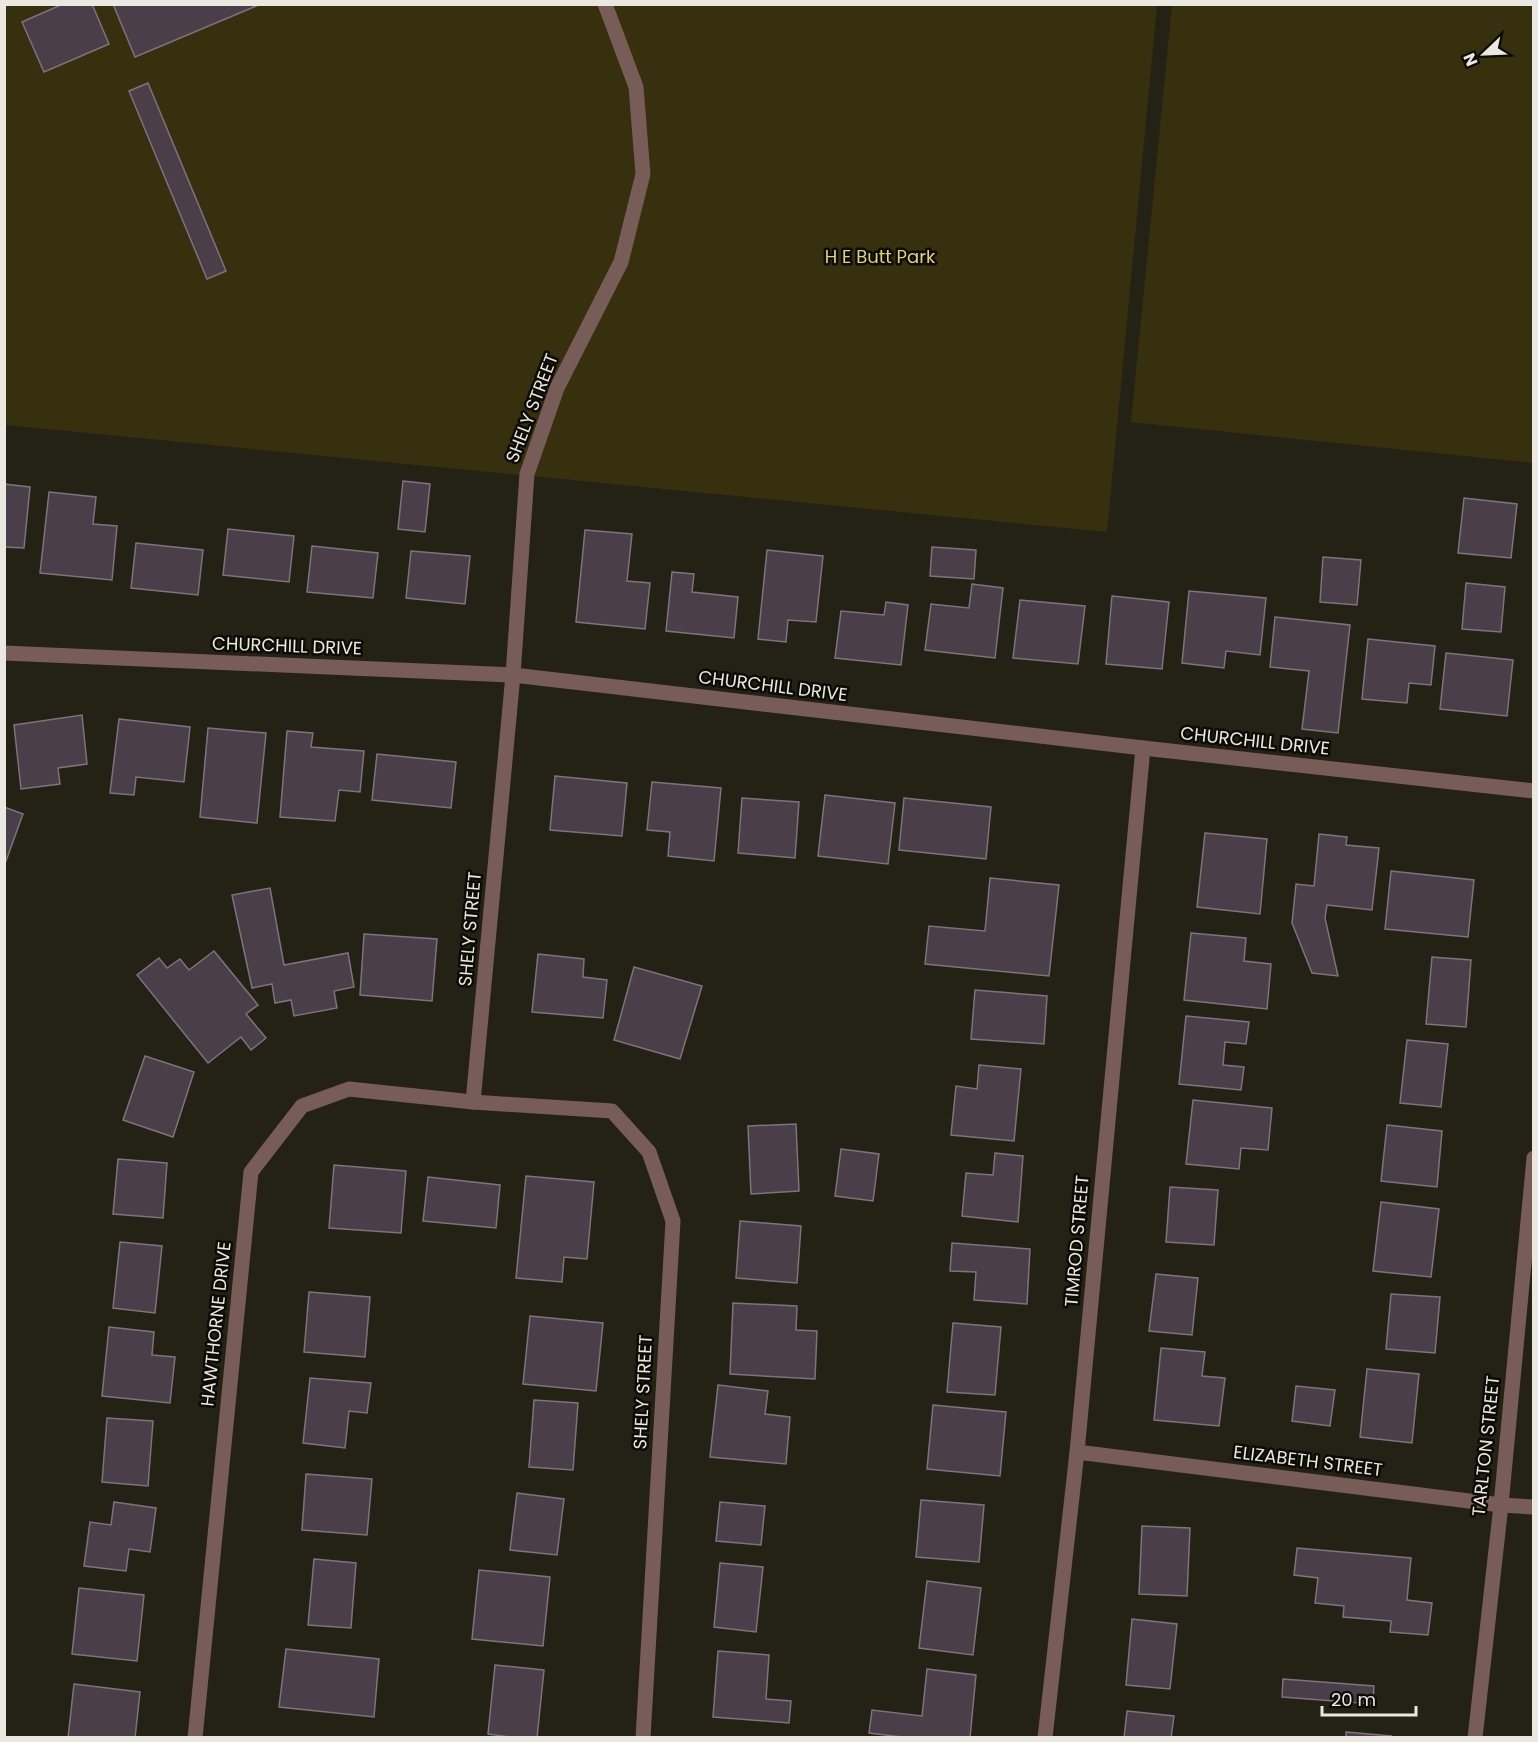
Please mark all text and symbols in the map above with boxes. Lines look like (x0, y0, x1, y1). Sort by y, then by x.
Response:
north arrow (1454, 24, 1514, 84)
text: N (1458, 50, 1484, 70)
park label: H E Butt Park (825, 244, 936, 269)
street label: SHELY STREET (499, 350, 564, 466)
street label: CHURCHILL DRIVE (212, 630, 362, 661)
street label: CHURCHILL DRIVE (697, 664, 849, 707)
street label: CHURCHILL DRIVE (1179, 720, 1331, 761)
street label: SHELY STREET (452, 870, 487, 987)
street label: TIMROD STREET (1058, 1174, 1095, 1308)
street label: HAWTHORNE DRIVE (194, 1240, 237, 1408)
street label: SHELY STREET (627, 1334, 658, 1450)
street label: TARLTON STREET (1466, 1374, 1505, 1518)
street label: ELIZABETH STREET (1232, 1439, 1384, 1482)
scale bar (1322, 1679, 1416, 1717)
text: 20 m (1331, 1687, 1376, 1712)

